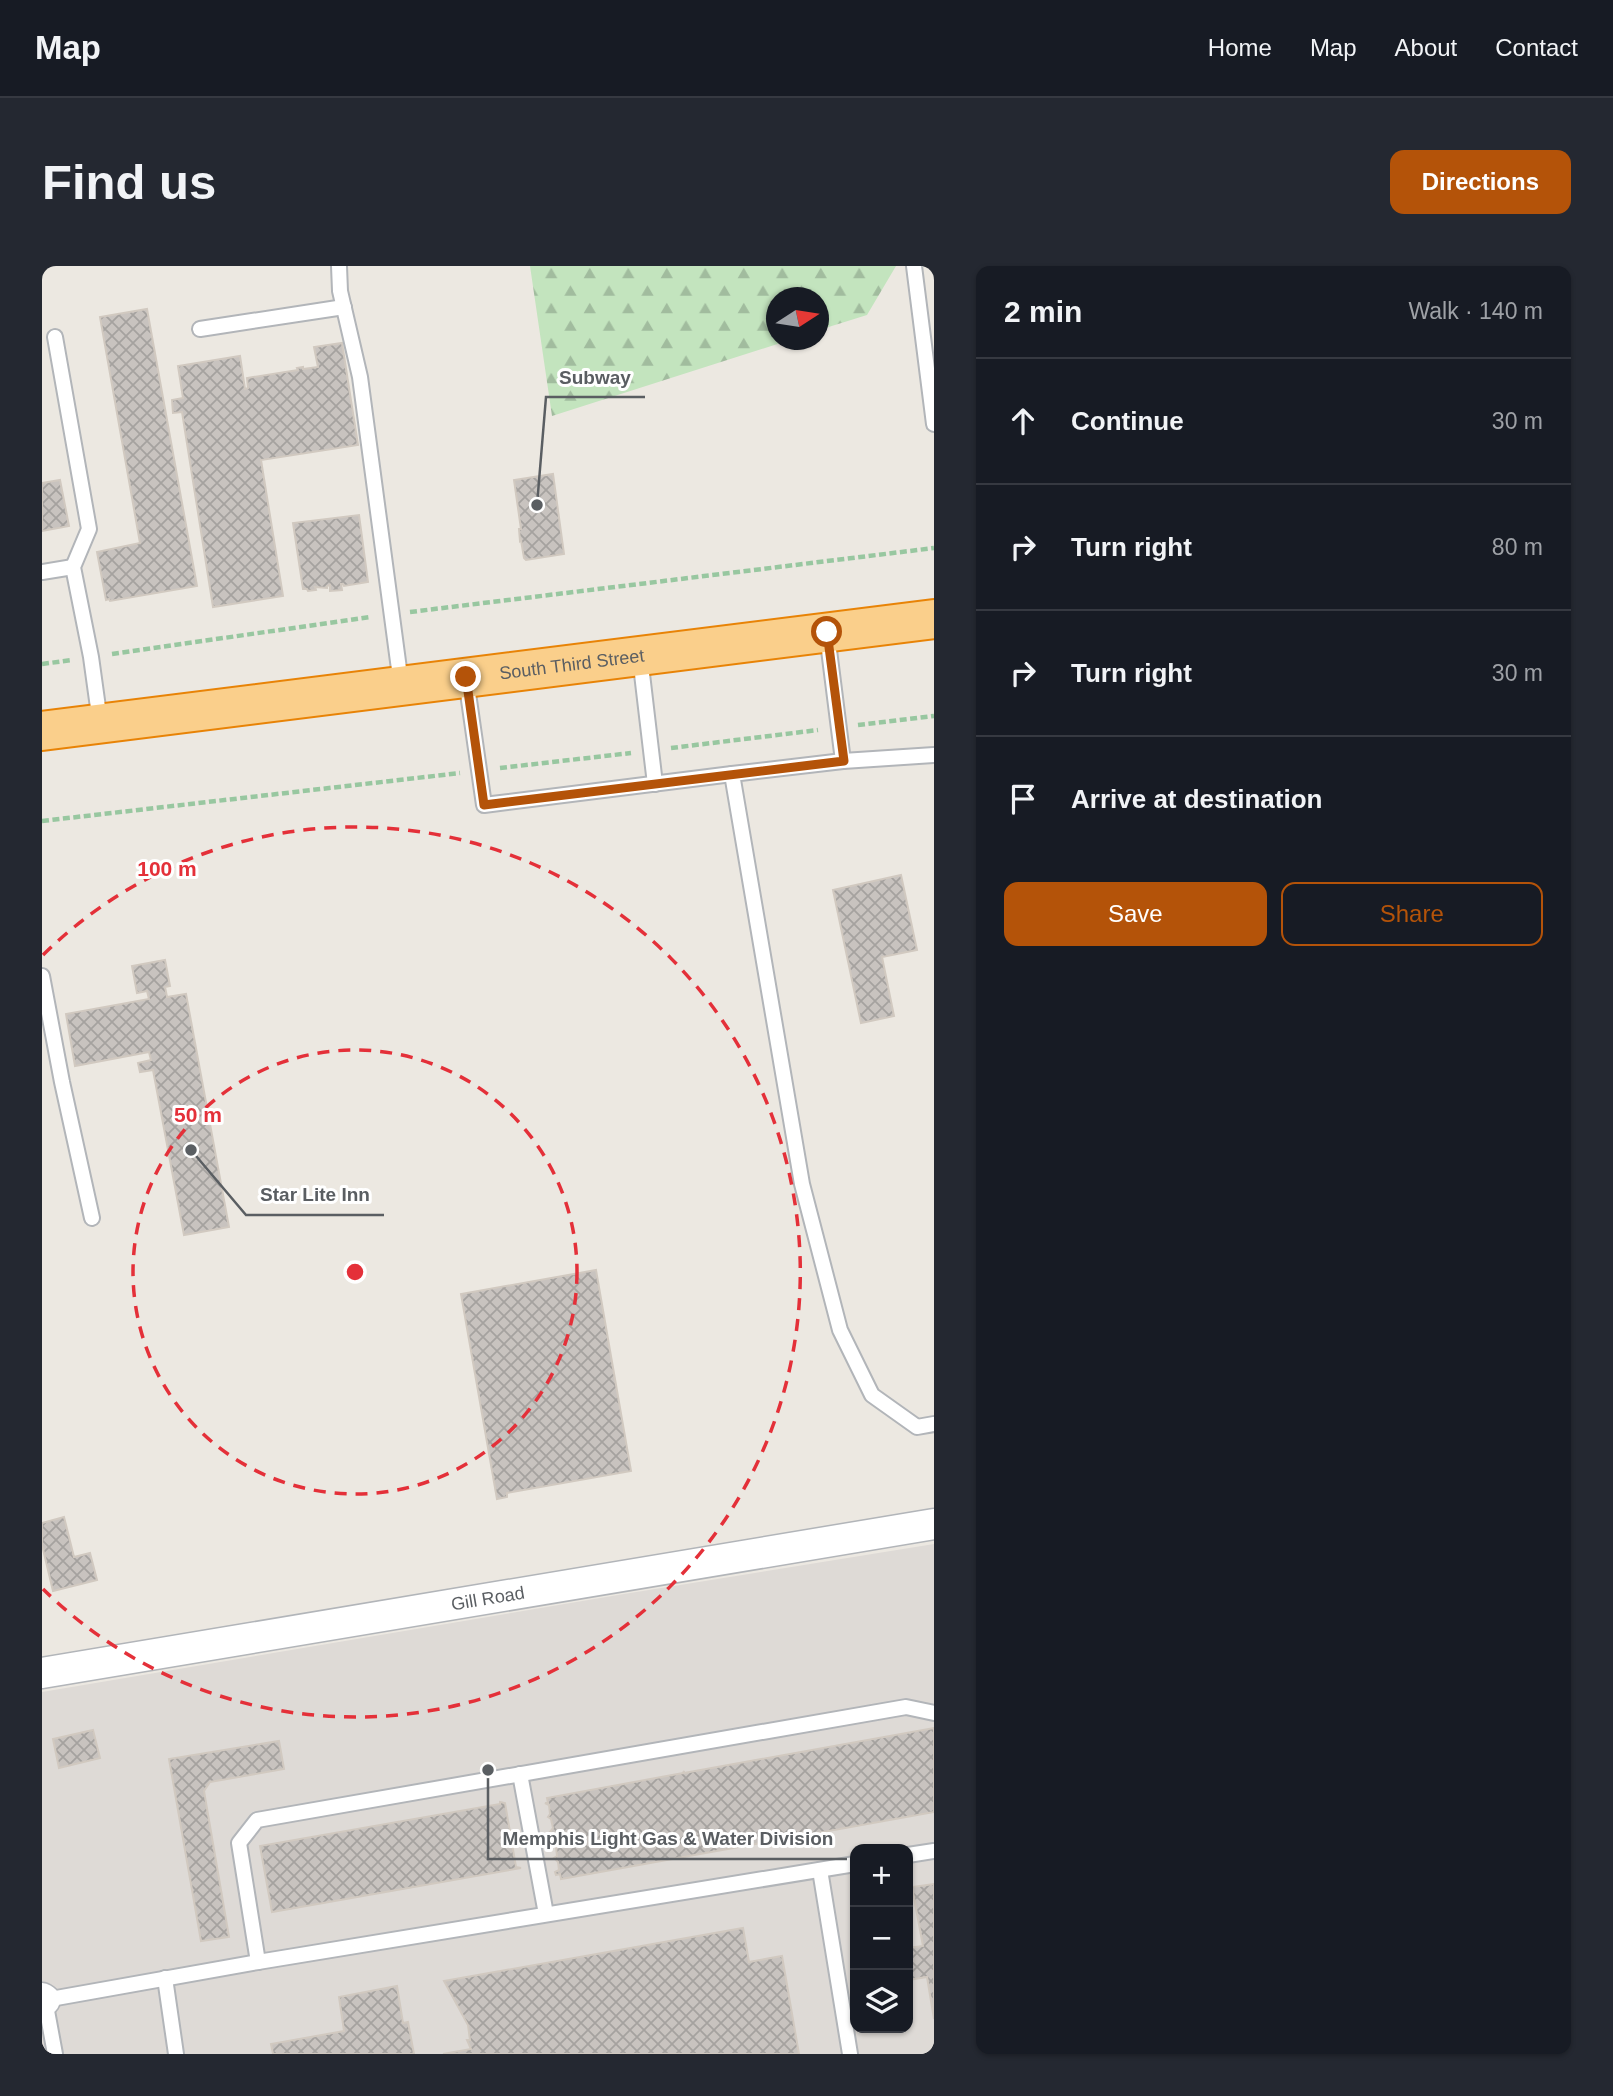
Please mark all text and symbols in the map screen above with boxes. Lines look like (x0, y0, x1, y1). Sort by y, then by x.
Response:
text: Map (35, 29, 101, 66)
text: Home (1208, 34, 1272, 61)
text: Map (1310, 34, 1357, 61)
text: About (1395, 34, 1457, 61)
text: Contact (1495, 34, 1578, 61)
button: Directions (1390, 150, 1571, 214)
text: Find us (42, 155, 216, 209)
north arrow (766, 287, 829, 350)
text: 2 min (1004, 295, 1082, 328)
text: Walk · 140 m (1408, 298, 1543, 324)
callout: Subway (546, 357, 645, 397)
text: Subway (559, 367, 631, 388)
icon: ahead (1004, 402, 1042, 440)
text: Continue (1071, 406, 1184, 436)
text: 30 m (1492, 408, 1543, 434)
icon: right (1004, 528, 1042, 566)
text: Turn right (1071, 532, 1192, 562)
text: 80 m (1492, 534, 1543, 560)
route start (811, 616, 842, 647)
street label: South Third Street (498, 645, 645, 683)
icon: right (1004, 654, 1042, 692)
text: Turn right (1071, 658, 1192, 688)
text: 30 m (1492, 660, 1543, 686)
route end (450, 661, 481, 692)
icon: arrive (1004, 780, 1042, 818)
text: Arrive at destination (1071, 784, 1322, 814)
text: 100 m (137, 857, 197, 880)
button: Save (1004, 882, 1267, 946)
button: Share (1281, 882, 1543, 946)
text: 50 m (174, 1103, 222, 1126)
callout: Star Lite Inn (246, 1175, 384, 1215)
text: Star Lite Inn (260, 1184, 370, 1205)
centre of rings (343, 1260, 367, 1284)
street label: Gill Road (450, 1583, 526, 1614)
callout: Memphis Light Gas & Water Division (488, 1819, 847, 1859)
text: Memphis Light Gas & Water Division (503, 1828, 833, 1849)
map controls (850, 1844, 913, 2033)
button: + (850, 1844, 913, 1907)
button: − (850, 1907, 913, 1970)
button: layers (850, 1970, 913, 2033)

